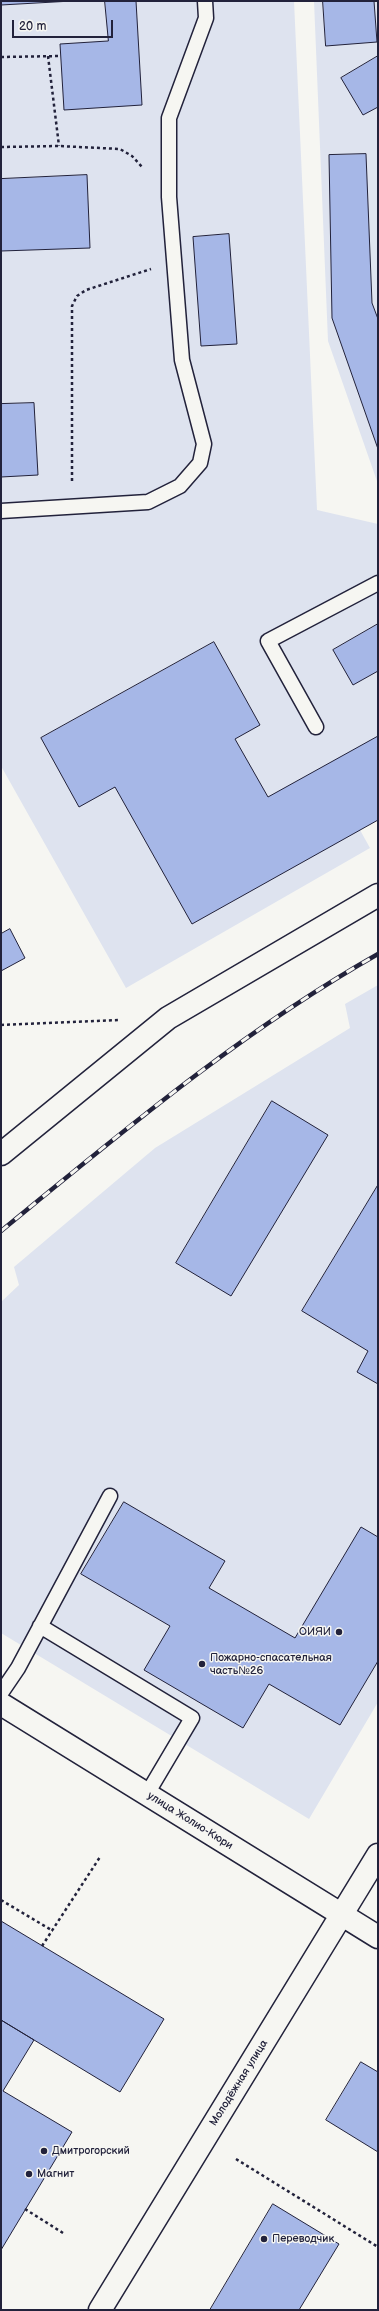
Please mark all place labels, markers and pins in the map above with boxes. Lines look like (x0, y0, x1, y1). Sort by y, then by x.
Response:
place label: ОИЯИ (299, 1625, 331, 1639)
marker: ОИЯИ (334, 1627, 344, 1637)
place label: Пожарно-спасательная часть№26 (210, 1651, 332, 1677)
marker: Пожарно-спасательная часть№26 (197, 1659, 207, 1669)
place label: Дмитрогорский (52, 2144, 130, 2158)
marker: Дмитрогорский (39, 2146, 49, 2156)
place label: Магнит (37, 2167, 74, 2181)
marker: Магнит (24, 2169, 34, 2179)
place label: Переводчик (272, 2232, 334, 2246)
marker: Переводчик (259, 2234, 269, 2244)

